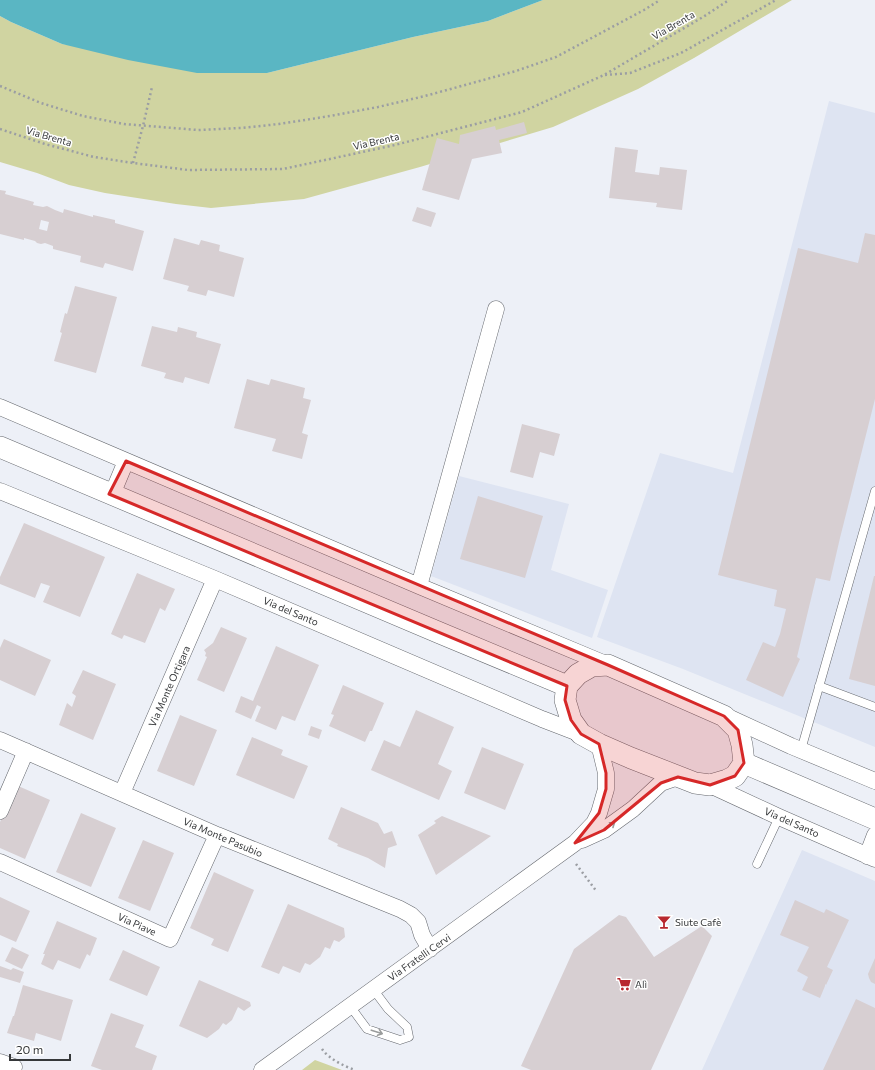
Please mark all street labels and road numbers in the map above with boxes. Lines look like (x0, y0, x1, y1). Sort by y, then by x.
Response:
street label: Via Brenta (650, 8, 696, 42)
street label: Via Brenta (25, 124, 73, 148)
street label: Via Brenta (352, 130, 400, 152)
street label: Via del Santo (262, 594, 320, 628)
street label: Via Monte Ortigara (146, 644, 192, 728)
street label: Via del Santo (763, 805, 821, 839)
street label: Via Monte Pasubio (181, 815, 265, 859)
street label: Via Piave (116, 910, 158, 938)
street label: Via Fratelli Cervi (385, 931, 453, 983)

